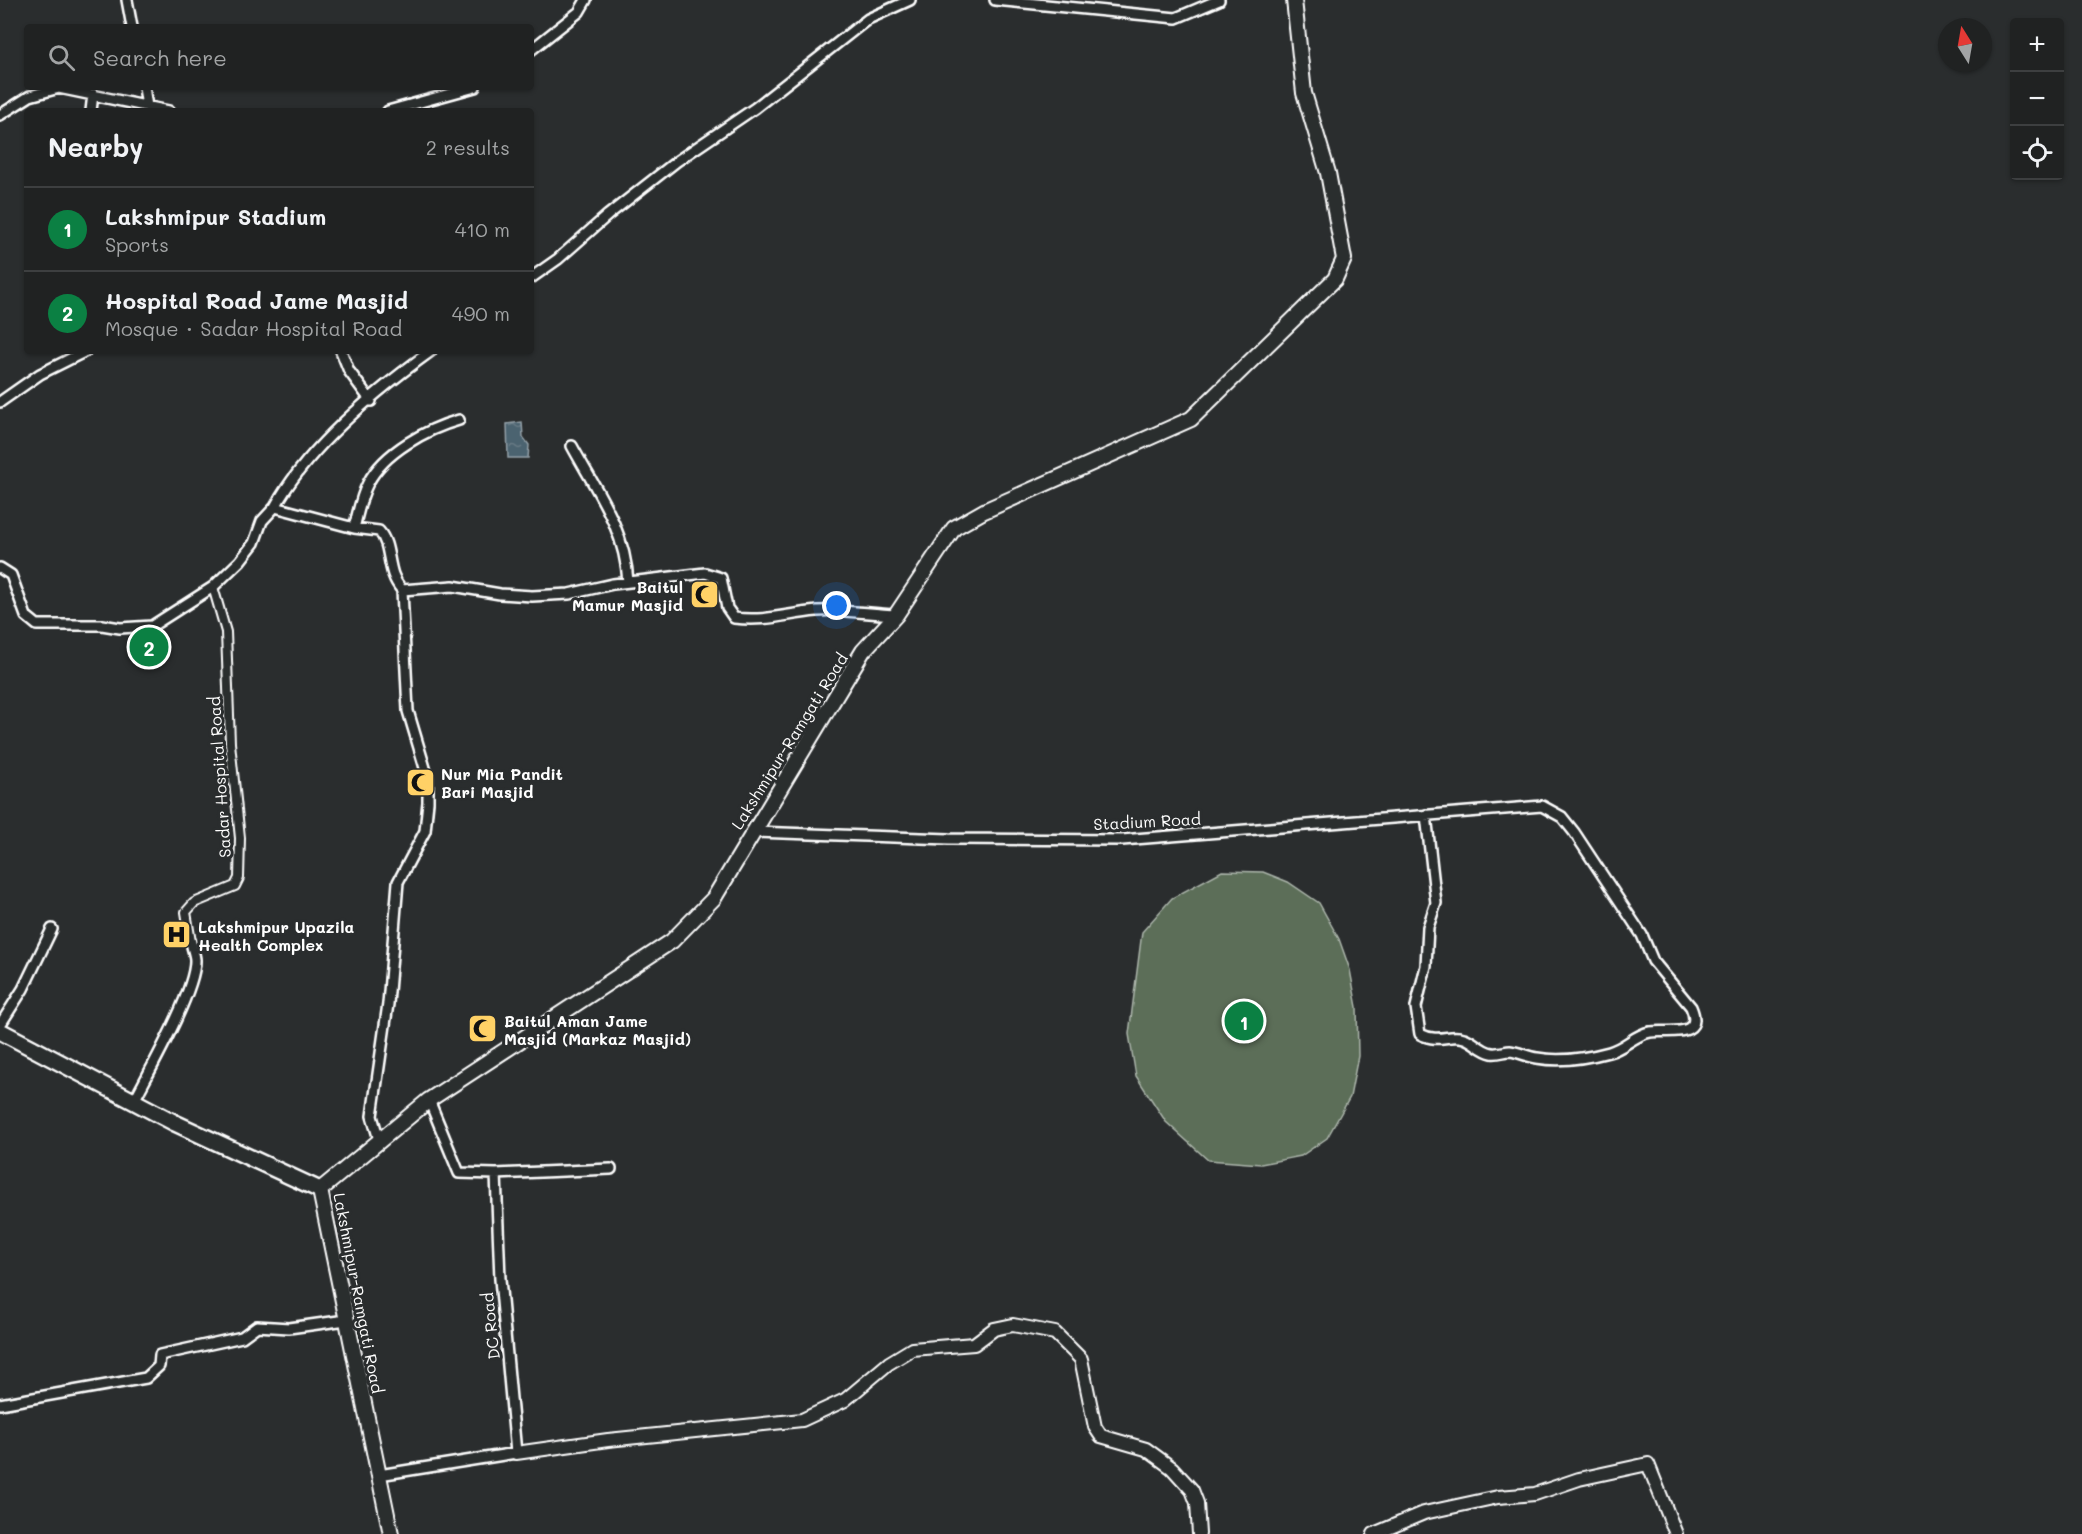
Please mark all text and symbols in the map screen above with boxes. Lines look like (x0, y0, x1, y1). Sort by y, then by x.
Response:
north arrow (1938, 18, 1992, 72)
map controls (2010, 18, 2064, 180)
button: + (2010, 18, 2064, 72)
search box (24, 24, 534, 90)
icon: search (45, 41, 78, 74)
text: Search here (93, 43, 227, 72)
button: − (2010, 72, 2064, 126)
button: locate (2010, 126, 2064, 180)
text: Nearby (48, 130, 143, 164)
text: 2 results (426, 134, 510, 160)
text: Lakshmipur Stadium (105, 202, 326, 231)
text: 1 (63, 216, 72, 242)
text: 410 m (455, 216, 510, 242)
text: Sports (105, 231, 169, 257)
text: Hospital Road Jame Masjid (105, 286, 408, 315)
text: 2 (62, 300, 73, 326)
text: 490 m (452, 300, 510, 326)
text: Mosque · Sadar Hospital Road (105, 315, 402, 341)
place label: Baitul Mamur Masjid (572, 576, 683, 615)
mosque icon: Baitul Mamur Masjid (688, 579, 720, 611)
your location (822, 591, 851, 620)
pin: 2 (130, 624, 168, 670)
street label: Lakshmipur-Ramgati Road (726, 649, 852, 833)
street label: Sadar Hospital Road (203, 696, 235, 858)
place label: Nur Mia Pandit Bari Masjid (441, 763, 563, 802)
mosque icon: Nur Mia Pandit Bari Masjid (404, 766, 436, 798)
street label: Stadium Road (1093, 808, 1201, 834)
place label: Lakshmipur Upazila Health Complex (198, 916, 354, 955)
hospital icon: Lakshmipur Upazila Health Complex (161, 919, 193, 951)
pin: 1 (1224, 998, 1264, 1044)
place label: Baitul Aman Jame Masjid (Markaz Masjid) (504, 1010, 691, 1049)
mosque icon: Baitul Aman Jame Masjid (Markaz Masjid) (467, 1013, 499, 1045)
street label: Lakshmipur-Ramgati Road (329, 1191, 389, 1395)
street label: DC Road (476, 1291, 504, 1361)

